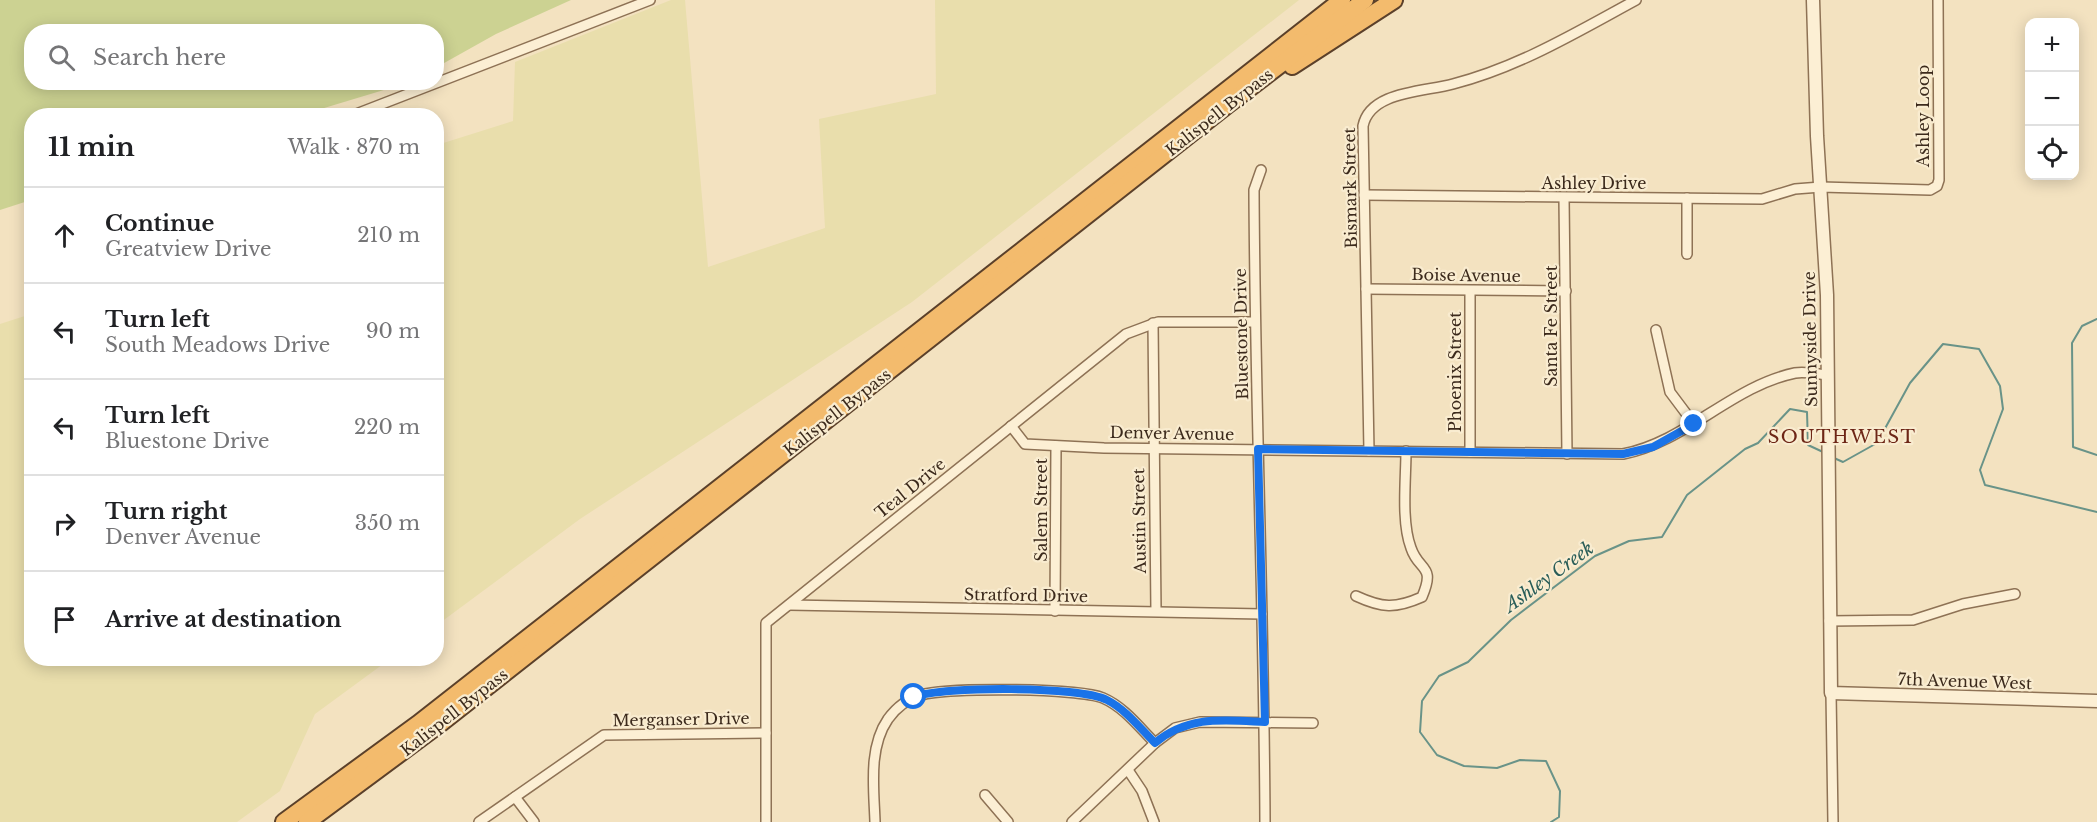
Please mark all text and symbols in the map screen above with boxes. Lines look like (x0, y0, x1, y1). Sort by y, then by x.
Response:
map controls (2025, 18, 2079, 180)
button: + (2025, 18, 2079, 72)
search box (24, 24, 444, 90)
icon: search (45, 41, 78, 74)
text: Search here (93, 44, 226, 71)
street label: Kalispell Bypass (1161, 64, 1277, 160)
street label: Ashley Loop (1913, 65, 1933, 168)
button: − (2025, 72, 2079, 126)
button: locate (2025, 126, 2079, 180)
street label: Bismark Street (1339, 127, 1361, 249)
text: 11 min (48, 131, 135, 163)
text: Walk · 870 m (288, 135, 420, 159)
street label: Ashley Drive (1541, 173, 1646, 193)
text: Continue (105, 210, 214, 237)
icon: ahead (48, 219, 81, 252)
text: 210 m (357, 223, 420, 247)
text: Greatview Drive (105, 237, 271, 261)
street label: Boise Avenue (1411, 264, 1521, 286)
street label: Santa Fe Street (1541, 265, 1561, 387)
street label: Bluestone Drive (1230, 268, 1252, 400)
street label: Sunnyside Drive (1799, 271, 1821, 407)
text: Turn left (105, 306, 210, 333)
street label: Phoenix Street (1445, 312, 1465, 432)
icon: left (48, 315, 81, 348)
text: 90 m (366, 319, 420, 343)
text: South Meadows Drive (105, 333, 330, 357)
street label: Kalispell Bypass (779, 364, 895, 460)
text: Turn left (105, 402, 210, 429)
route end (1680, 410, 1706, 436)
icon: left (48, 411, 81, 444)
text: 220 m (354, 415, 420, 439)
street label: Denver Avenue (1109, 422, 1235, 444)
district label: SOUTHWEST (1768, 426, 1916, 448)
text: Bluestone Drive (105, 429, 270, 453)
street label: Teal Drive (871, 454, 949, 522)
street label: Salem Street (1031, 458, 1051, 562)
street label: Austin Street (1128, 468, 1150, 575)
text: Turn right (105, 498, 227, 525)
icon: right (48, 507, 81, 540)
text: 350 m (355, 511, 420, 535)
text: Denver Avenue (105, 525, 261, 549)
water label: Ashley Creek (1498, 537, 1598, 618)
street label: Stratford Drive (964, 584, 1088, 606)
icon: arrive (48, 603, 81, 636)
text: Arrive at destination (105, 606, 342, 633)
street label: Kalispell Bypass (396, 664, 512, 760)
street label: 7th Avenue West (1898, 669, 2032, 693)
route start (900, 683, 926, 709)
street label: Merganser Drive (612, 708, 750, 730)

